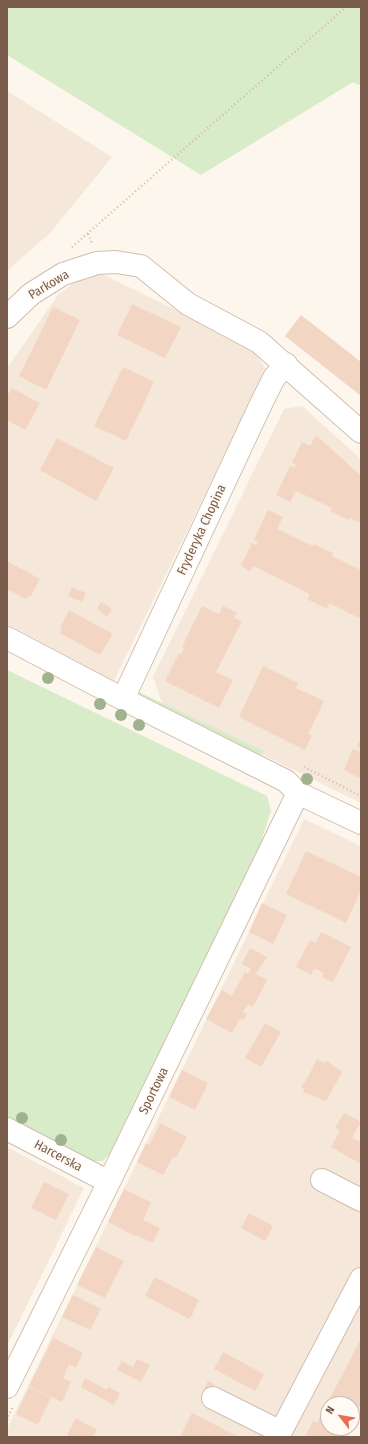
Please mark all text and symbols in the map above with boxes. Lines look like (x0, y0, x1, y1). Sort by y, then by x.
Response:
street label: Parkowa (26, 267, 72, 303)
street label: Fryderyka Chopina (174, 482, 230, 578)
street label: Sportowa (136, 1065, 172, 1117)
street label: Harcerska (31, 1137, 85, 1175)
north arrow (320, 1396, 360, 1436)
text: N (323, 1404, 337, 1416)

